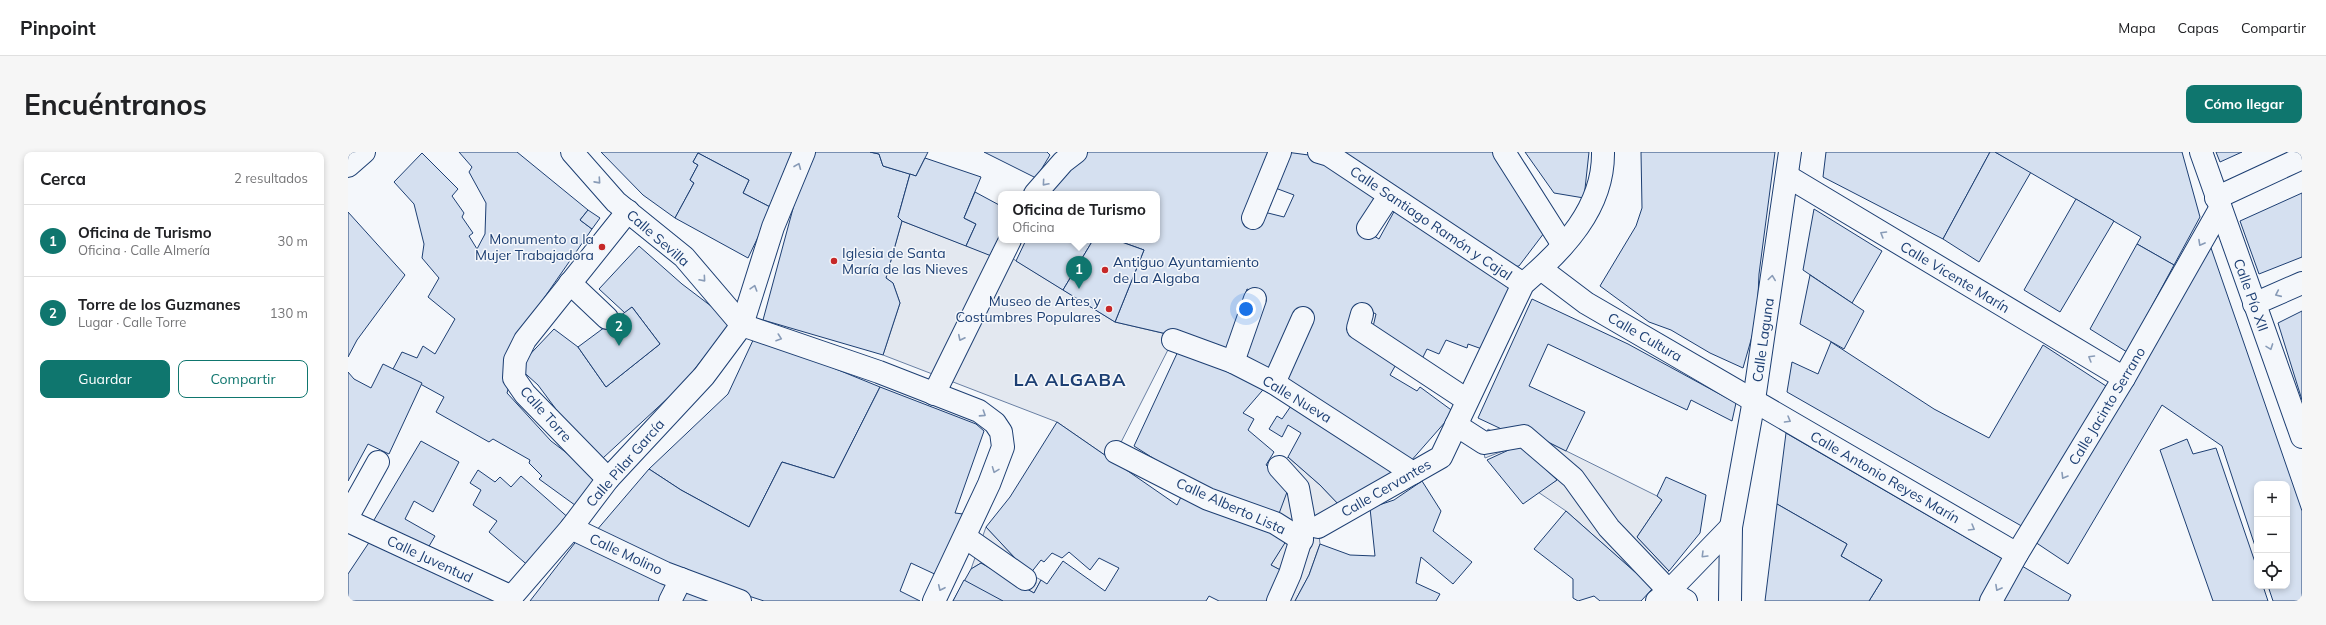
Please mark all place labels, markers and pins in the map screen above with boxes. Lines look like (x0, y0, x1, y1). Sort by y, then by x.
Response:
place label: Monumento a la Mujer Trabajadora (475, 230, 594, 264)
marker: Monumento a la Mujer Trabajadora (597, 242, 607, 252)
place label: Iglesia de Santa María de las Nieves (842, 244, 968, 278)
place label: Antiguo Ayuntamiento de La Algaba (1113, 253, 1259, 287)
marker: Iglesia de Santa María de las Nieves (829, 256, 839, 266)
pin: 1 (1066, 256, 1092, 289)
marker: Antiguo Ayuntamiento de La Algaba (1100, 265, 1110, 275)
place label: Museo de Artes y Costumbres Populares (956, 292, 1102, 326)
marker: Museo de Artes y Costumbres Populares (1104, 304, 1114, 314)
pin: 2 (606, 313, 632, 346)

